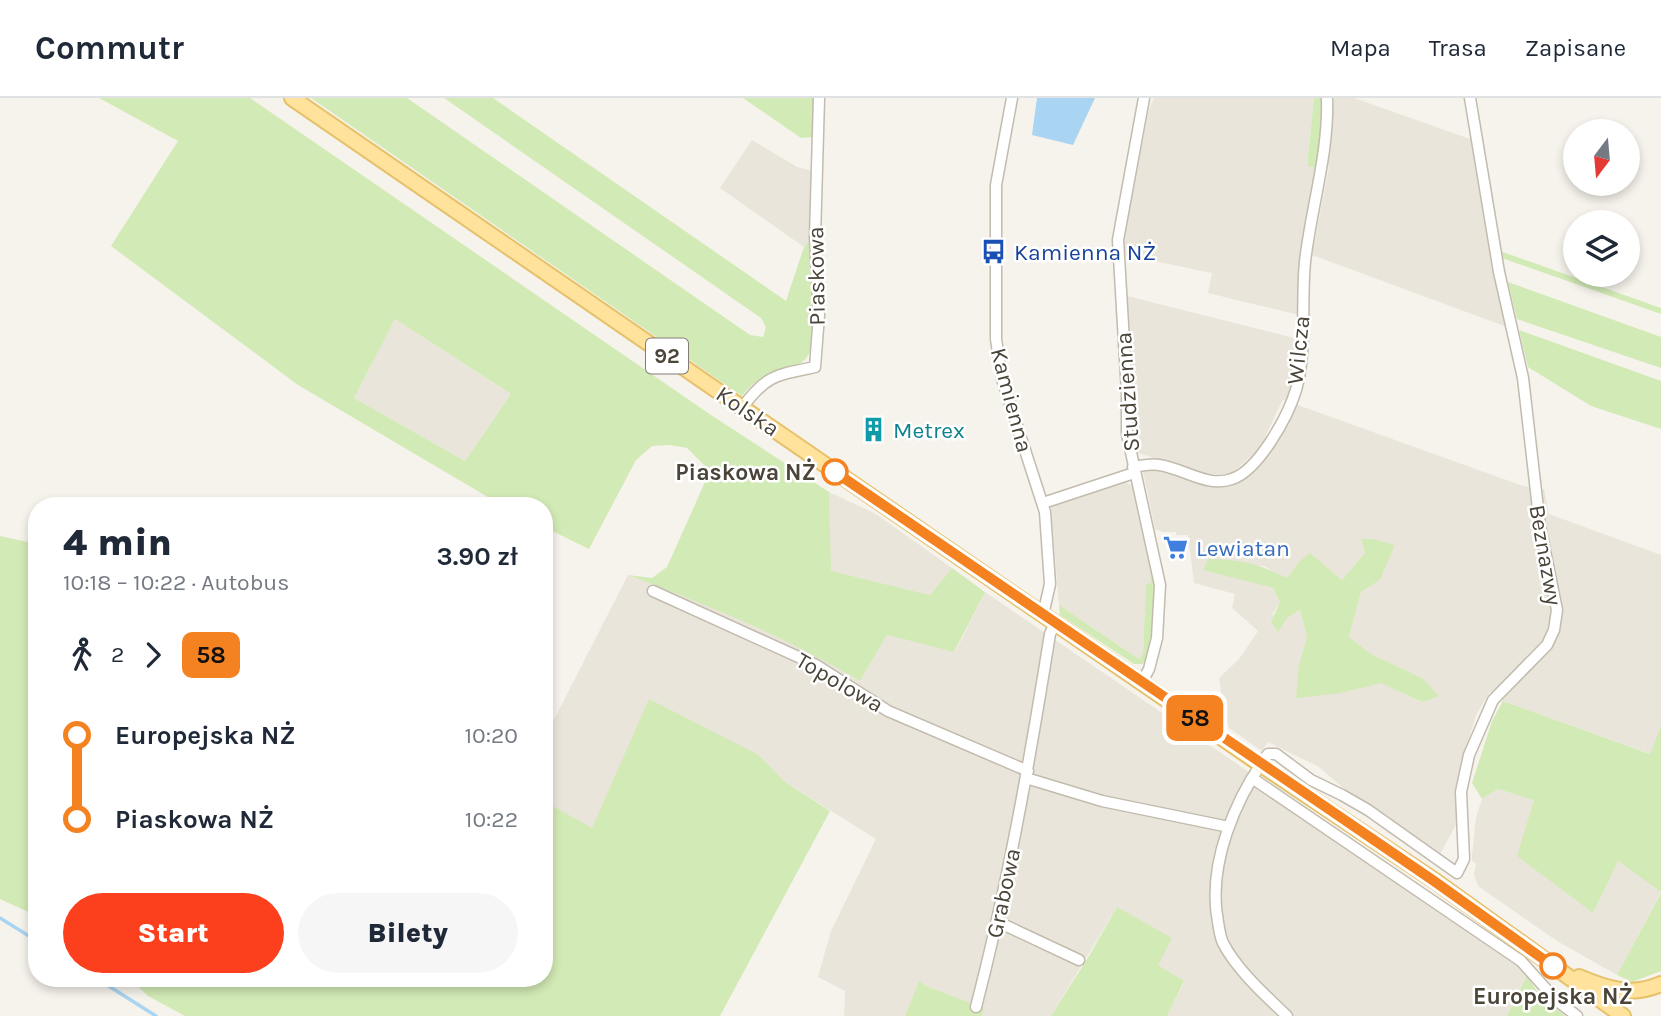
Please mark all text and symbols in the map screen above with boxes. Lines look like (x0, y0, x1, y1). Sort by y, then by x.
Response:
text: Commutr (35, 29, 184, 67)
text: Mapa (1330, 34, 1391, 62)
text: Trasa (1429, 34, 1487, 62)
text: Zapisane (1525, 34, 1626, 62)
north arrow (1563, 119, 1640, 196)
map controls (1563, 119, 1640, 287)
button: layers (1563, 210, 1640, 287)
street label: Piaskowa (802, 226, 831, 326)
bus stop icon: Kamienna NŻ (980, 238, 1008, 266)
place label: Kamienna NŻ (1014, 239, 1156, 266)
street label: Wilcza (1281, 314, 1316, 386)
street label: Studzienna (1110, 331, 1145, 453)
road number: 92 (646, 338, 688, 374)
street label: Kamienna (985, 345, 1038, 455)
street label: Kolska (711, 380, 785, 442)
building icon: Metrex (859, 416, 887, 444)
place label: Metrex (893, 417, 965, 444)
place label: Piaskowa NŻ (675, 458, 816, 486)
marker: Piaskowa NŻ (822, 459, 848, 485)
street label: Beznazwy (1523, 503, 1568, 608)
text: 4 min (63, 520, 172, 565)
supermarket icon: Lewiatan (1162, 534, 1190, 562)
place label: Lewiatan (1196, 535, 1290, 562)
text: 3.90 zł (437, 541, 518, 572)
text: 10:18 – 10:22 · Autobus (63, 569, 289, 596)
icon: walk (63, 636, 101, 674)
icon: forward (134, 636, 172, 674)
text: 2 (111, 641, 124, 668)
text: 58 (196, 641, 226, 669)
street label: Topolowa (791, 647, 888, 718)
line badge: 58 (1164, 695, 1226, 741)
text: 58 (1180, 704, 1210, 732)
text: Europejska NŻ (115, 720, 296, 751)
text: 10:20 (464, 722, 518, 749)
text: Piaskowa NŻ (115, 804, 274, 835)
text: 10:22 (465, 806, 518, 833)
street label: Grabowa (981, 846, 1026, 941)
button: Start (63, 893, 284, 973)
button: Bilety (298, 893, 518, 973)
marker: Europejska NŻ (1540, 953, 1566, 979)
place label: Europejska NŻ (1473, 982, 1633, 1010)

